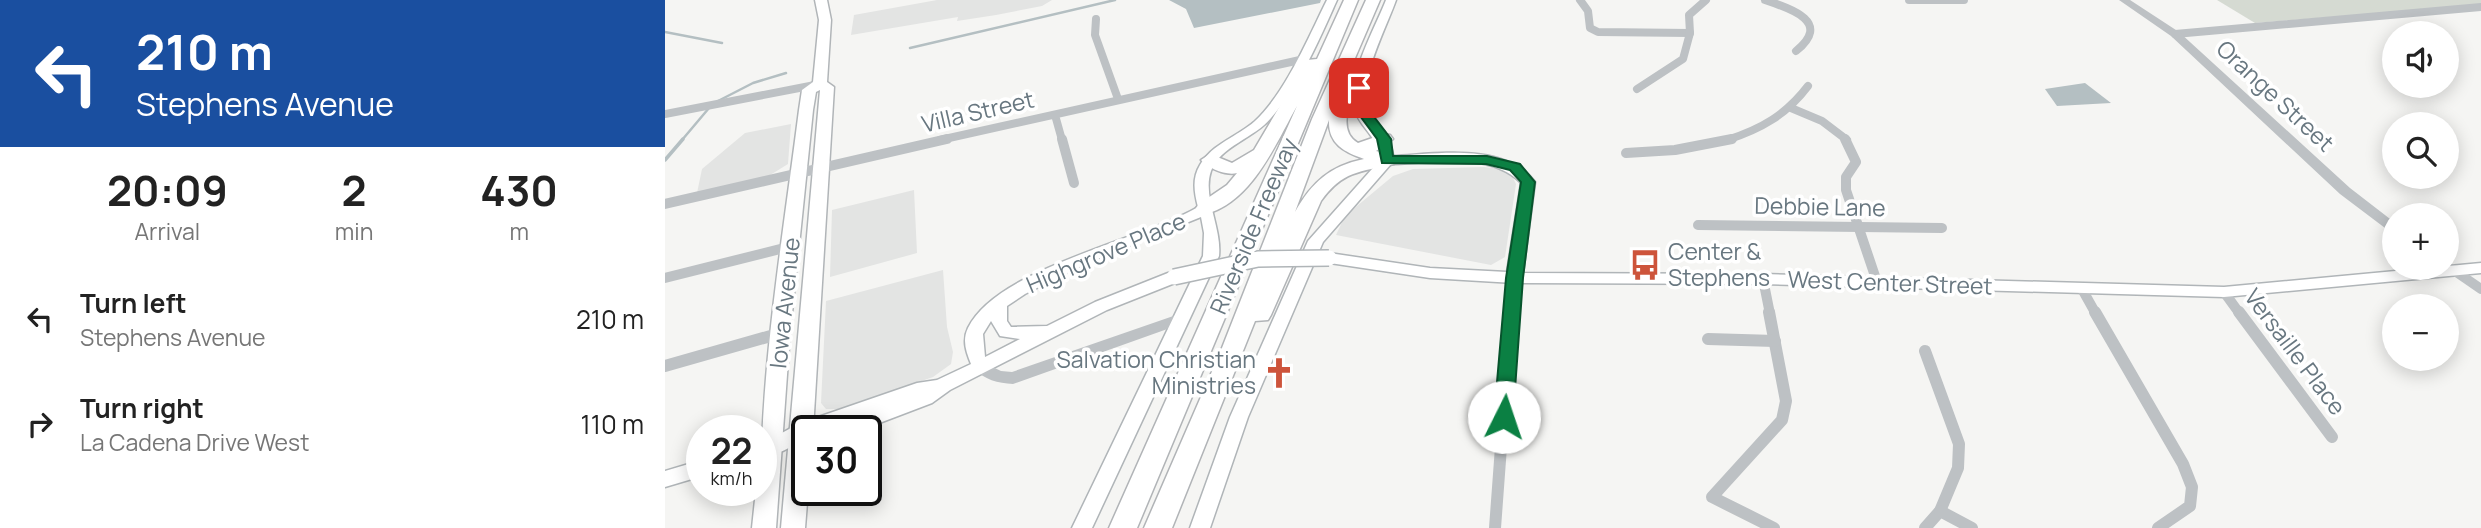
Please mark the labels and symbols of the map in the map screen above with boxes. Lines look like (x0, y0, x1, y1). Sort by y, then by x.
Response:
street label: Orange Street (2210, 32, 2341, 158)
pin (1329, 58, 1389, 118)
street label: Villa Street (918, 83, 1037, 139)
street label: Riverside Freeway (1201, 132, 1305, 319)
street label: Debbie Lane (1754, 189, 1886, 223)
street label: Highgrove Place (1021, 204, 1190, 300)
place label: Center & Stephens (1668, 235, 1770, 293)
street label: Iowa Avenue (761, 236, 807, 370)
bus stop icon: Center & Stephens (1628, 248, 1662, 282)
street label: West Center Street (1787, 262, 1993, 302)
street label: Versaille Place (2238, 282, 2354, 421)
place label: Salvation Christian Ministries (1057, 343, 1256, 401)
church icon: Salvation Christian Ministries (1262, 356, 1296, 390)
position arrow (1467, 380, 1541, 454)
speed limit sign: 30 (791, 415, 882, 506)

